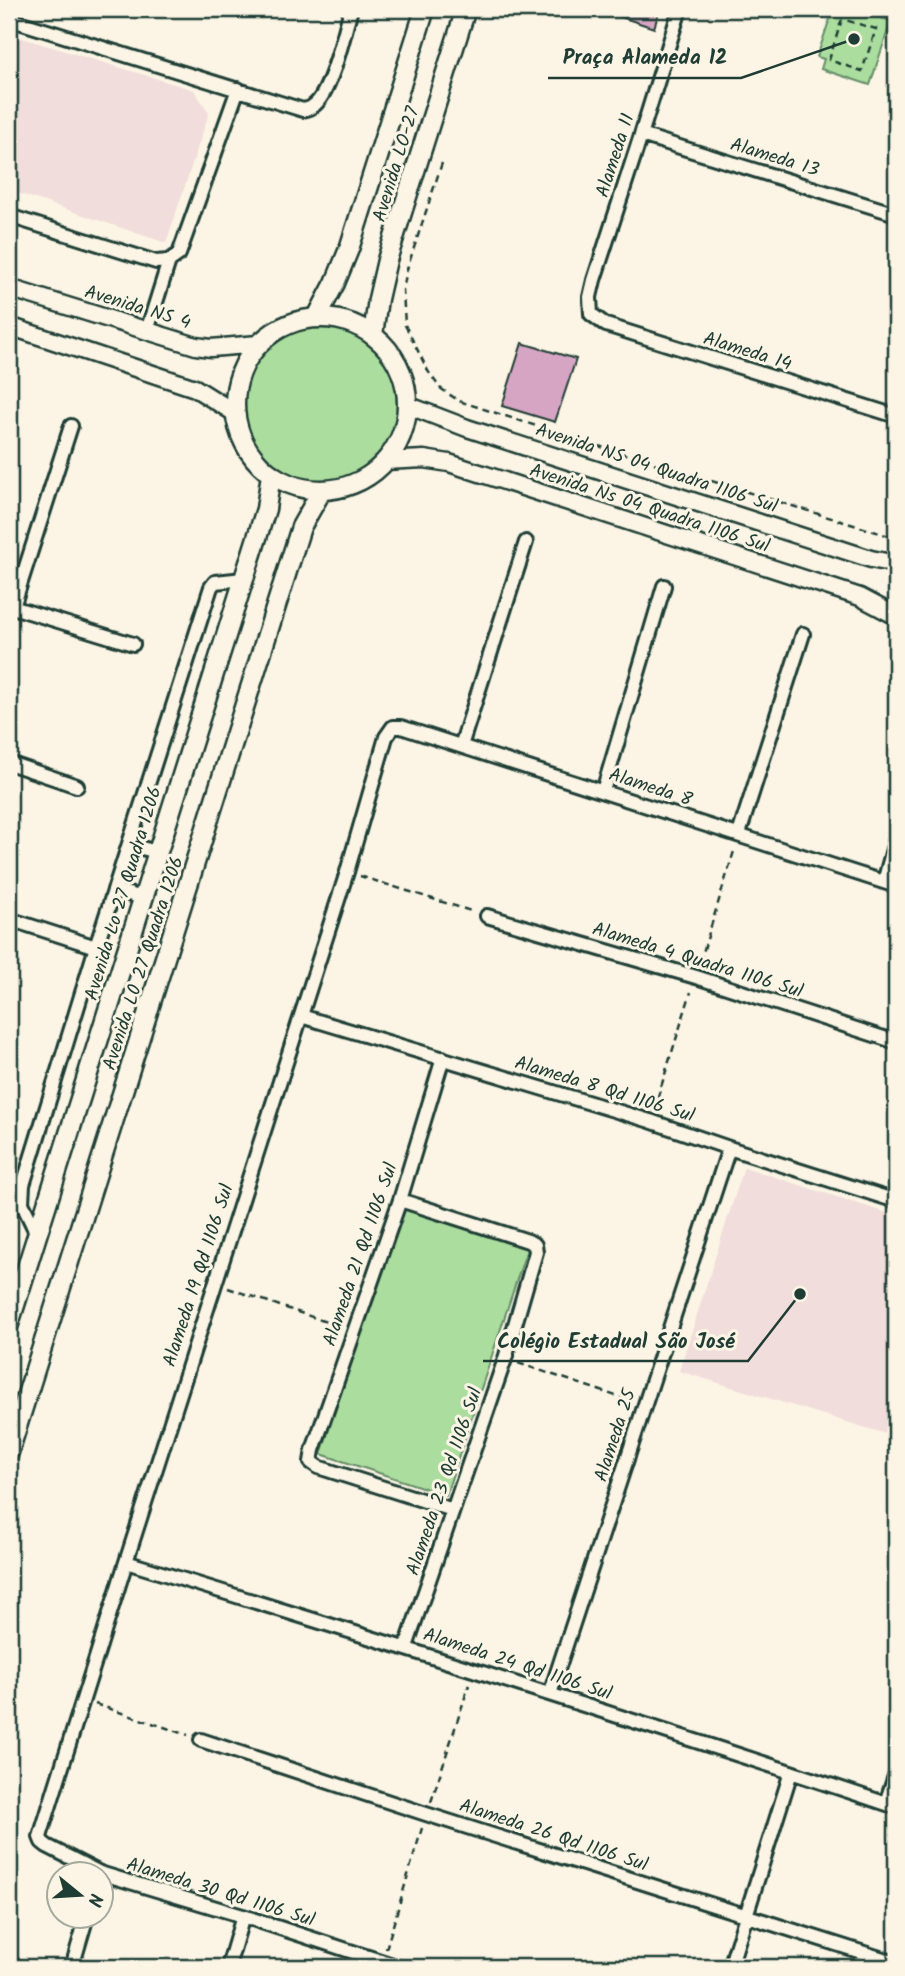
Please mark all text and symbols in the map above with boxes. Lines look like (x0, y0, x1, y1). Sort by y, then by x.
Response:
callout: Praça Alameda 12 (548, 36, 741, 78)
text: Praça Alameda 12 (563, 42, 727, 75)
street label: Avenida LO-27 (365, 102, 429, 226)
street label: Alameda 11 (588, 110, 644, 202)
street label: Alameda 13 (726, 130, 823, 186)
street label: Avenida NS 4 (81, 278, 194, 338)
street label: Alameda 14 (699, 324, 795, 380)
street label: Avenida NS 04 Quadra 1106 Sul (531, 416, 782, 522)
street label: Avenida Ns 04 Quadra 1106 Sul (525, 456, 774, 562)
street label: Alameda 8 (605, 760, 697, 816)
street label: Avenida Lo 27 Quadra 1206 (77, 783, 171, 1004)
street label: Avenida L0 27 Quadra 1206 (95, 853, 193, 1074)
street label: Alameda 4 Quadra 1106 Sul (588, 915, 807, 1007)
street label: Alameda 8 Qd 1106 Sul (511, 1048, 698, 1132)
street label: Alameda 21 Qd 1106 Sul (315, 1159, 406, 1350)
street label: Alameda 19 Qd 1106 Sul (155, 1180, 243, 1371)
callout: Colégio Estadual São José (483, 1319, 748, 1361)
text: Colégio Estadual São José (497, 1326, 736, 1359)
street label: Alameda 23 Qd 1106 Sul (399, 1383, 491, 1580)
street label: Alameda 25 (587, 1384, 646, 1486)
street label: Alameda 24 Qd 1106 Sul (419, 1620, 616, 1710)
street label: Alameda 26 Qd 1106 Sul (455, 1791, 652, 1881)
street label: Alameda 30 Qd 1106 Sul (123, 1850, 319, 1936)
north arrow (46, 1860, 116, 1930)
text: N (78, 1889, 110, 1910)

